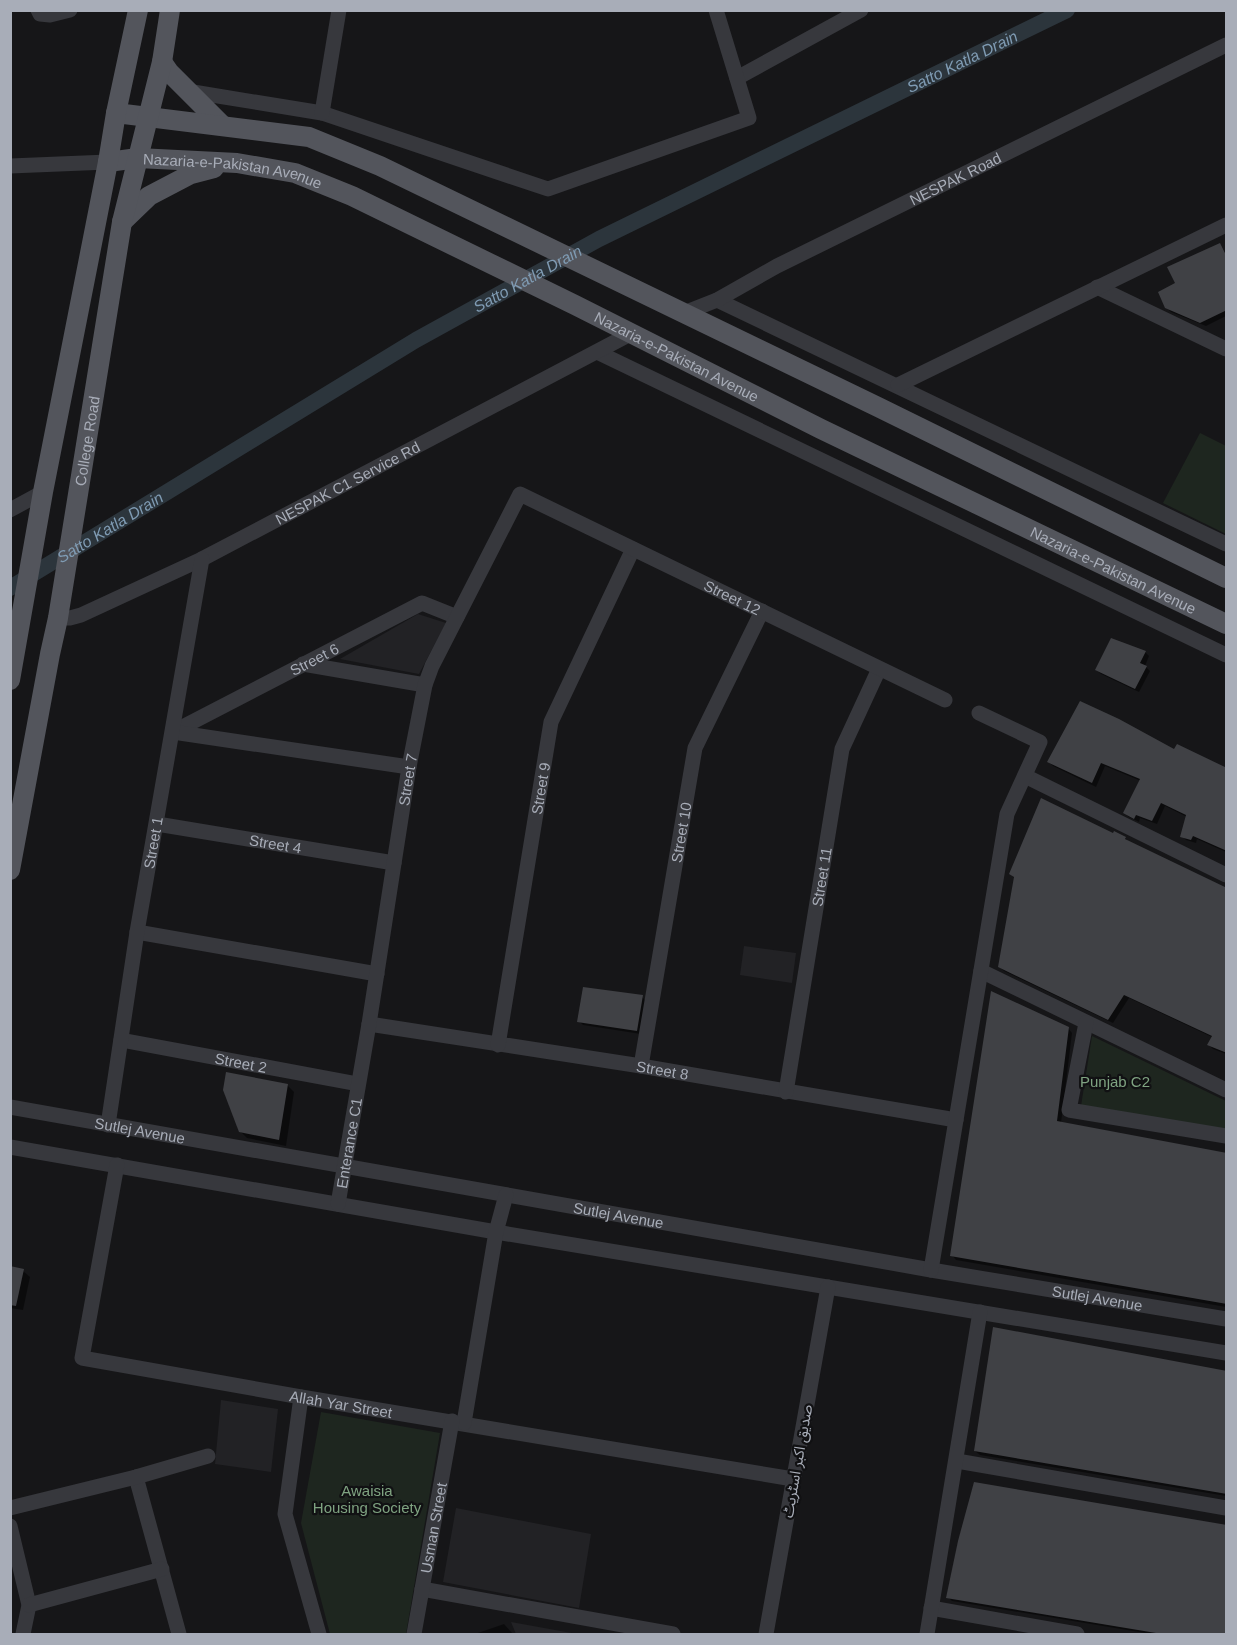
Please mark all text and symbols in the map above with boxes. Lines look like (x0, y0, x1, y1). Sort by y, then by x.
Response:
water label: Satto Katla Drain (904, 27, 1020, 96)
street label: NESPAK Road (907, 149, 1004, 208)
street label: Nazaria-e-Pakistan Avenue (143, 150, 325, 192)
water label: Satto Katla Drain (470, 242, 585, 315)
street label: Nazaria-e-Pakistan Avenue (592, 308, 762, 405)
street label: College Road (71, 395, 102, 487)
street label: NESPAK C1 Service Rd (272, 438, 423, 527)
water label: Satto Katla Drain (54, 488, 166, 566)
street label: Nazaria-e-Pakistan Avenue (1028, 523, 1199, 617)
street label: Street 12 (701, 576, 764, 618)
street label: Street 6 (287, 639, 341, 678)
street label: Street 7 (395, 752, 420, 807)
street label: Street 9 (527, 761, 553, 816)
street label: Street 10 (667, 801, 694, 864)
street label: Street 1 (140, 815, 165, 870)
street label: Street 4 (248, 831, 303, 856)
street label: Street 11 (808, 846, 834, 908)
street label: Street 2 (214, 1049, 268, 1075)
street label: Street 8 (635, 1057, 690, 1082)
park label: Punjab C2 (1080, 1073, 1150, 1090)
street label: Enterance C1 (332, 1096, 365, 1190)
street label: Sutlej Avenue (93, 1114, 187, 1146)
street label: Sutlej Avenue (572, 1198, 665, 1231)
street label: Sutlej Avenue (1051, 1282, 1144, 1314)
street label: Allah Yar Street (288, 1387, 394, 1421)
street label: صدیق اکبر اسٹریٹ (779, 1403, 817, 1519)
street label: Usman Street (417, 1480, 450, 1574)
park label: Awaisia Housing Society (313, 1482, 422, 1516)

